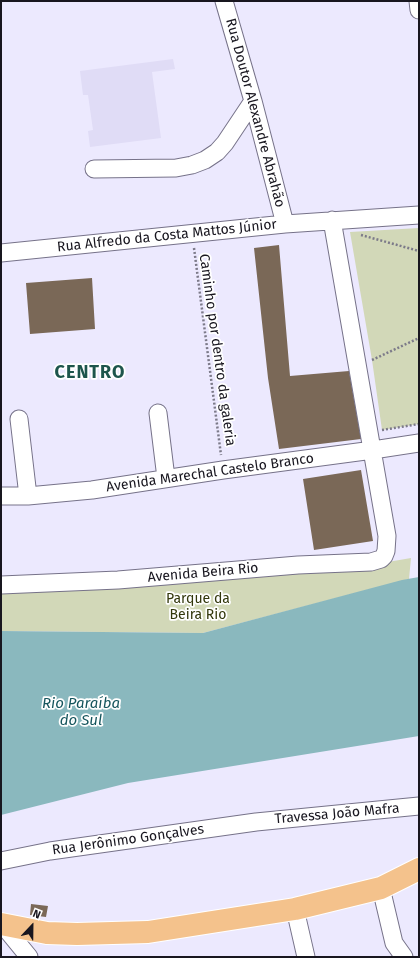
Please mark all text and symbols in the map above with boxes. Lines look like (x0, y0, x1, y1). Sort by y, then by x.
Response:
street label: Rua Doutor Alexandre Abrahão (222, 17, 288, 209)
street label: Rua Alfredo da Costa Mattos Júnior (56, 216, 278, 256)
street label: Caminho por dentro da galeria (195, 253, 239, 447)
district label: CENTRO (55, 362, 125, 384)
street label: Avenida Marechal Castelo Branco (105, 450, 315, 496)
street label: Avenida Beira Rio (147, 560, 259, 586)
park label: Parque da Beira Rio (166, 591, 230, 624)
water label: Rio Paraíba do Sul (42, 695, 120, 730)
street label: Travessa João Mafra (274, 800, 400, 828)
street label: Rua Jerônimo Gonçalves (51, 821, 205, 859)
north arrow (12, 906, 52, 946)
text: N (31, 907, 42, 922)

